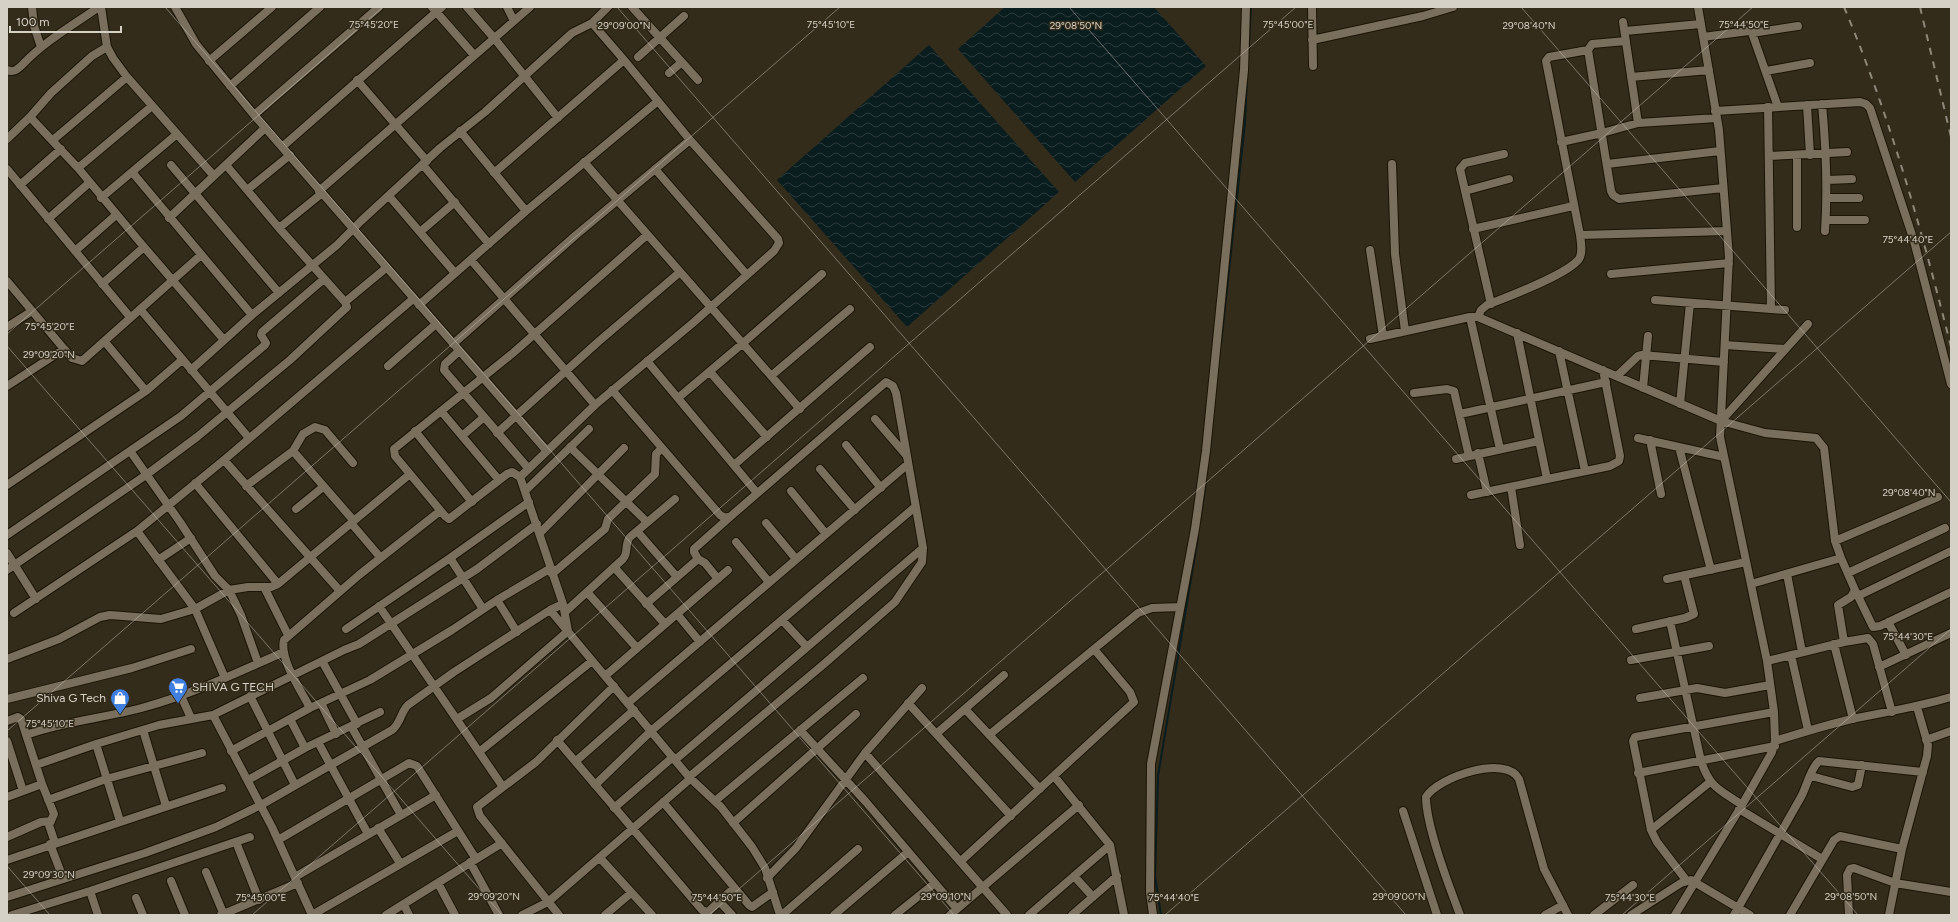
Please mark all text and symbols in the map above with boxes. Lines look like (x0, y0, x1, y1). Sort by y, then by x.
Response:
scale bar (10, 8, 121, 34)
text: 100 m (16, 15, 50, 29)
text: 75°45'20"E (349, 18, 399, 31)
text: 75°45'10"E (807, 18, 855, 31)
text: 75°45'00"E (1263, 18, 1313, 31)
text: 75°44'50"E (1719, 18, 1769, 31)
text: 29°09'00"N (598, 19, 650, 32)
text: 29°08'50"N (1050, 19, 1102, 32)
text: 29°08'40"N (1502, 19, 1556, 32)
text: 75°44'40"E (1883, 233, 1934, 246)
text: 75°45'20"E (25, 320, 75, 333)
text: 29°09'20"N (23, 348, 75, 361)
text: 29°08'40"N (1882, 486, 1936, 499)
text: 75°44'30"E (1883, 630, 1933, 643)
supermarket icon: SHIVA G TECH (167, 676, 189, 704)
place label: SHIVA G TECH (192, 680, 274, 694)
shop icon: Shiva G Tech (109, 687, 131, 715)
place label: Shiva G Tech (36, 691, 106, 705)
text: 75°45'10"E (26, 717, 74, 730)
text: 29°09'30"N (23, 868, 75, 881)
text: 29°09'20"N (468, 890, 520, 903)
text: 29°09'10"N (921, 890, 971, 903)
text: 29°09'00"N (1373, 890, 1425, 903)
text: 29°08'50"N (1825, 890, 1877, 903)
text: 75°45'00"E (236, 891, 286, 904)
text: 75°44'50"E (692, 891, 742, 904)
text: 75°44'40"E (1149, 891, 1200, 904)
text: 75°44'30"E (1605, 891, 1655, 904)

